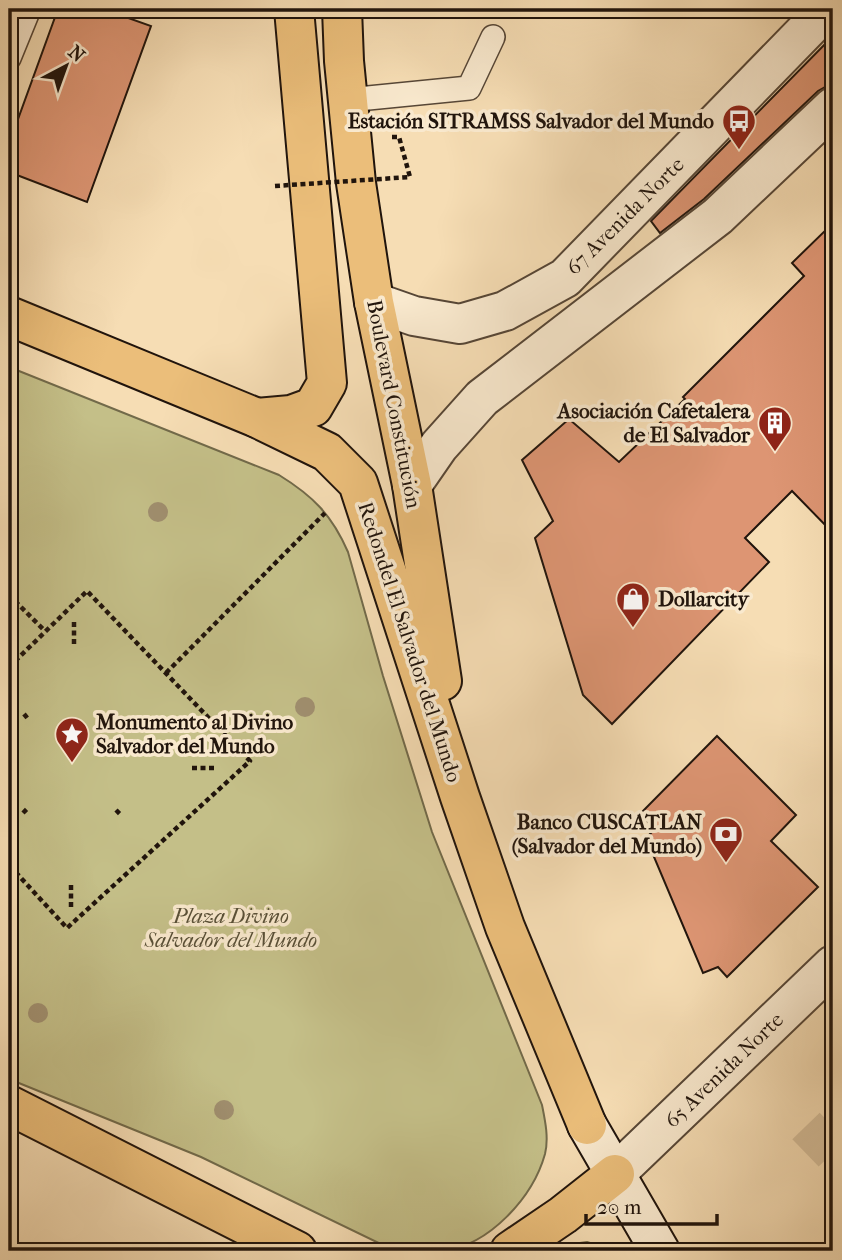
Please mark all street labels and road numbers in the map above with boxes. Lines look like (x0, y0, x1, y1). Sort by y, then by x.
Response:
street label: 67 Avenida Norte (561, 152, 689, 280)
street label: Boulevard Constitución (362, 298, 426, 510)
street label: Redondel El Salvador del Mundo (353, 499, 467, 785)
street label: 65 Avenida Norte (660, 1007, 788, 1133)

